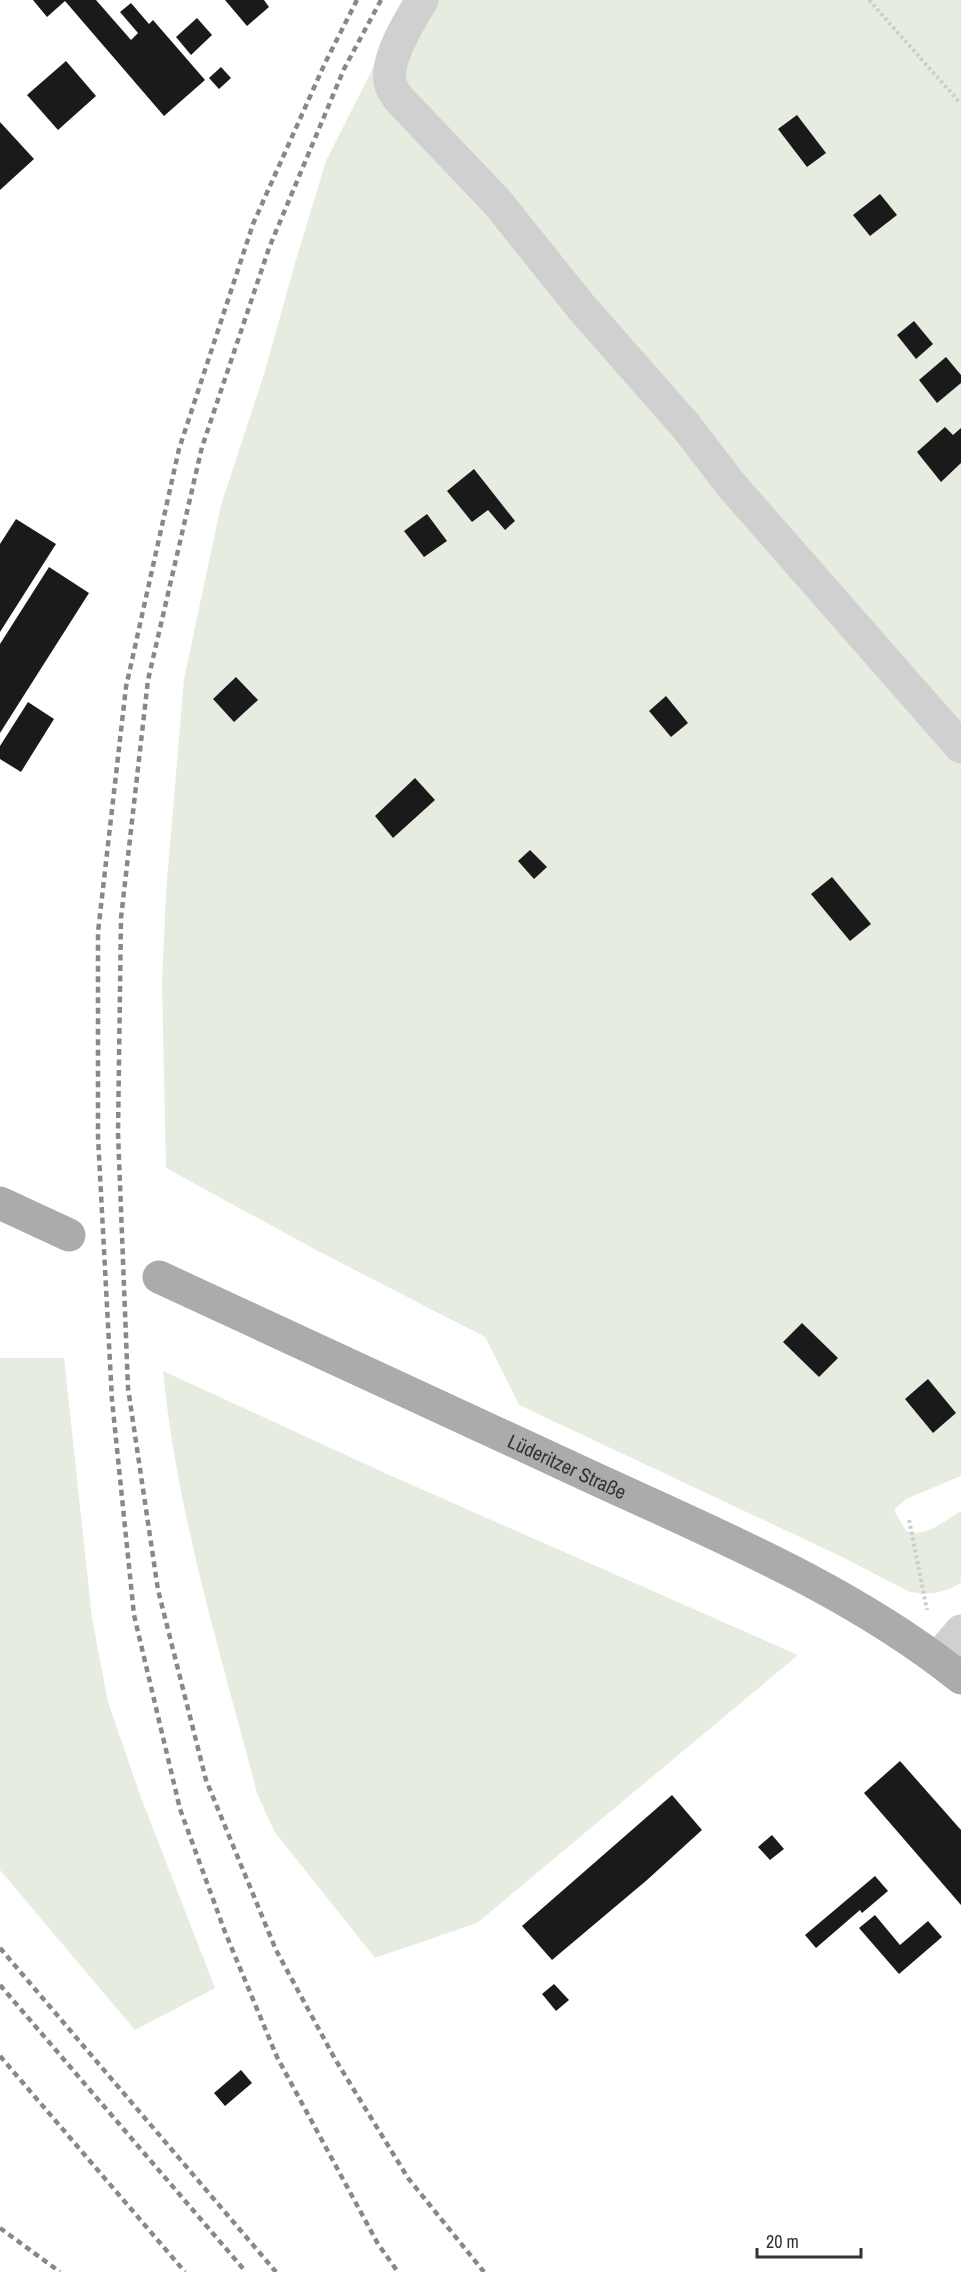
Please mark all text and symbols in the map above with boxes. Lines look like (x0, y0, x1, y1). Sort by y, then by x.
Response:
street label: Lüderitzer Straße (504, 1427, 631, 1505)
scale bar (757, 2221, 860, 2259)
text: 20 m (766, 2229, 799, 2254)

